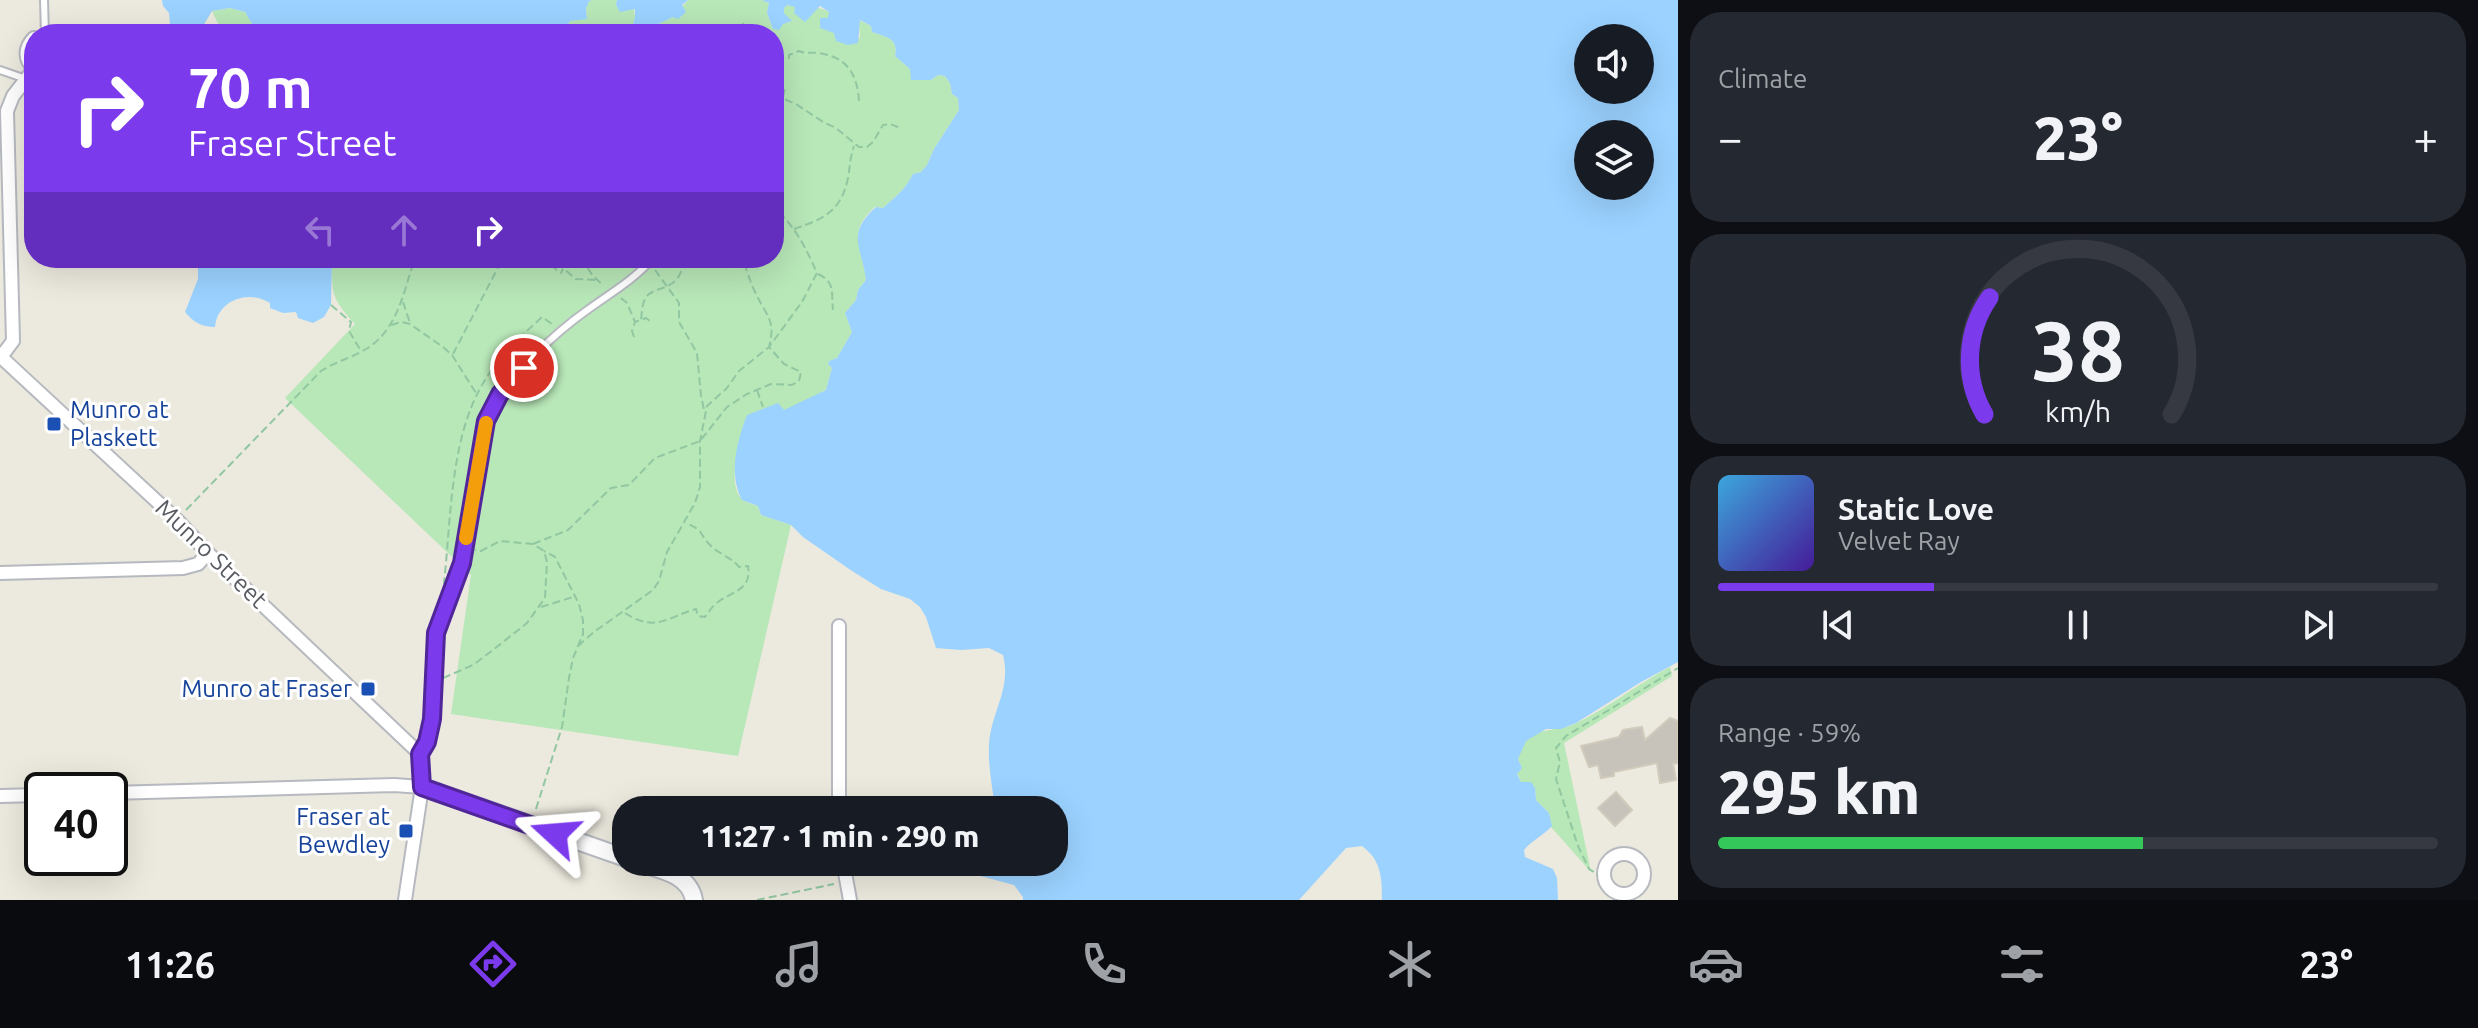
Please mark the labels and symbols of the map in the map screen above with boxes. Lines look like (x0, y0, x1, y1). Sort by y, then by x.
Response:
pin (490, 334, 558, 402)
place label: Munro at Plaskett (70, 396, 169, 451)
marker: Munro at Plaskett (45, 415, 63, 433)
street label: Munro Street (150, 494, 273, 614)
place label: Munro at Fraser (181, 675, 352, 702)
marker: Munro at Fraser (359, 680, 377, 698)
speed limit sign: 40 (24, 772, 128, 876)
position arrow (513, 792, 597, 876)
place label: Fraser at Bewdley (296, 803, 391, 858)
marker: Fraser at Bewdley (397, 822, 415, 840)

